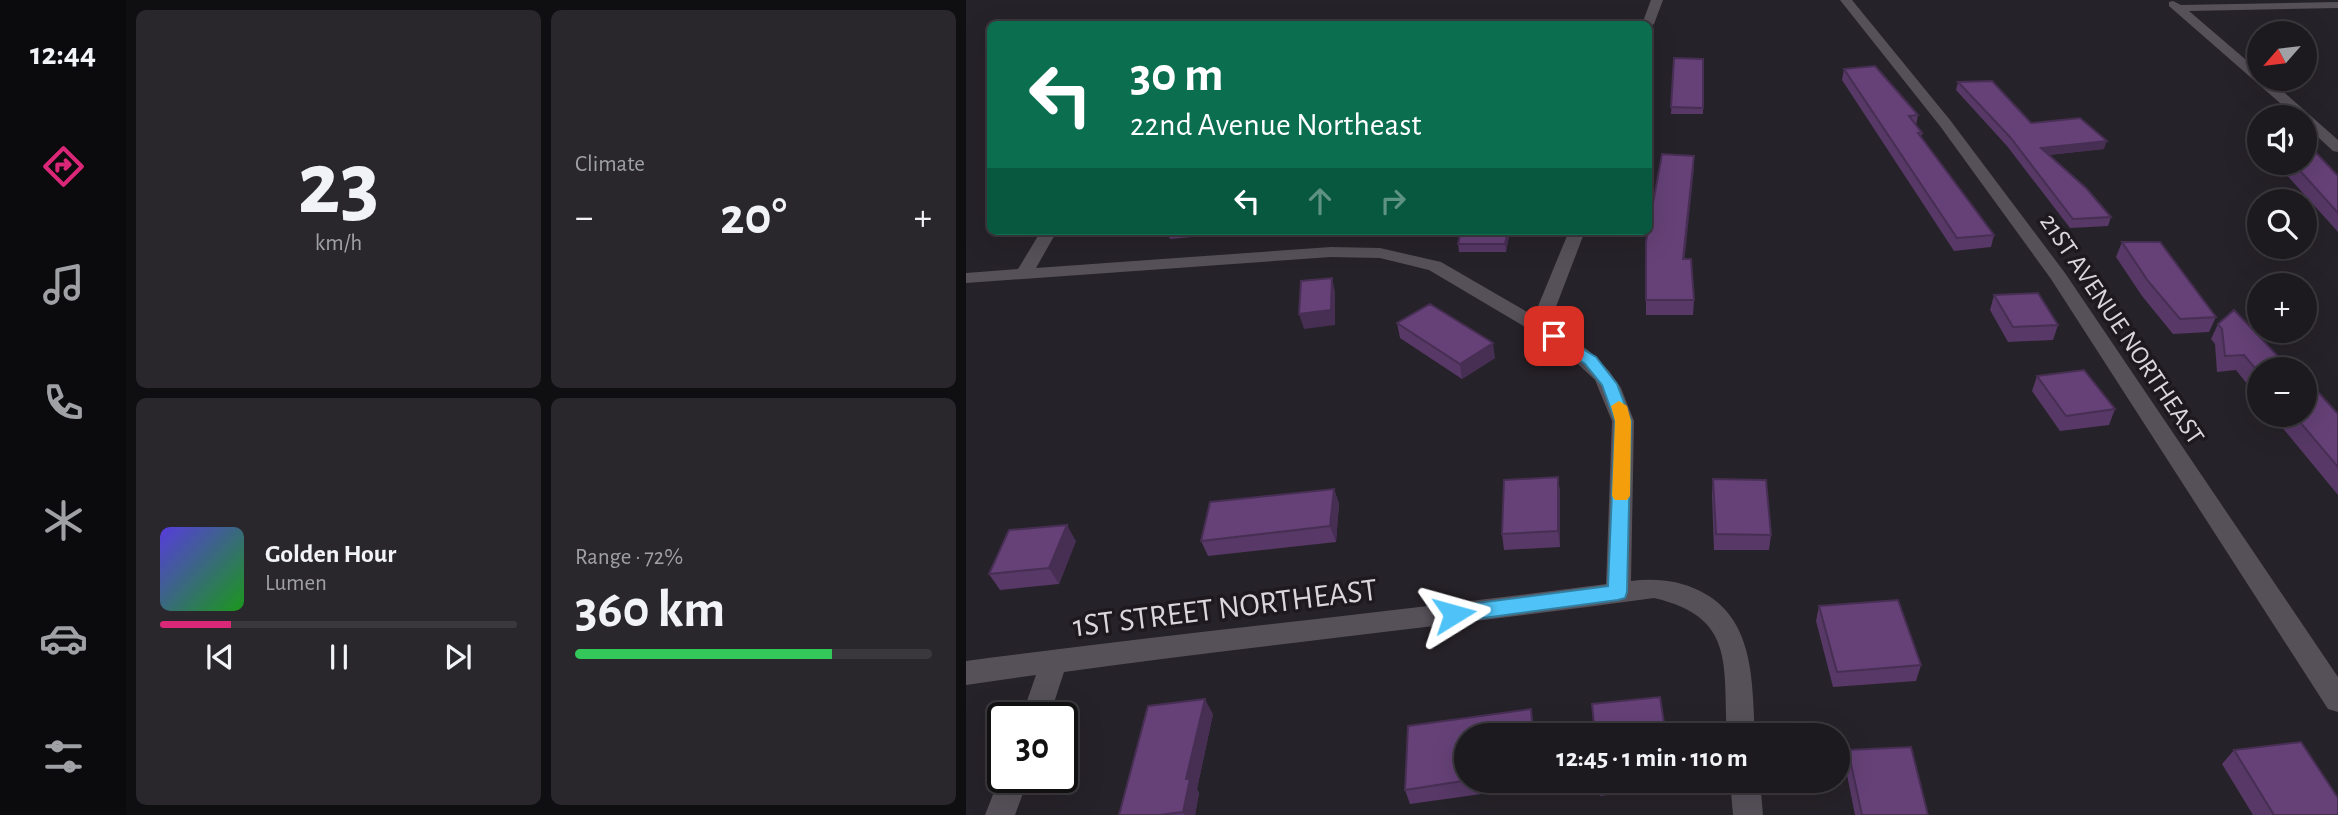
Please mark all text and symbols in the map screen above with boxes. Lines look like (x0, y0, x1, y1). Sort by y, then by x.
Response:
north arrow (2247, 21, 2317, 91)
map controls (2247, 21, 2317, 427)
text: 12:44 (30, 38, 96, 70)
icon: left (1015, 49, 1106, 140)
text: 30 m (1130, 51, 1224, 100)
button: sound (2247, 105, 2317, 175)
text: 22nd Avenue Northeast (1130, 109, 1421, 141)
text: 23 (297, 139, 380, 230)
icon: directions (39, 142, 88, 191)
text: Climate (575, 153, 645, 176)
icon: left (1228, 182, 1266, 220)
icon: ahead (1301, 182, 1339, 220)
icon: right (1374, 182, 1412, 220)
button: search (2247, 189, 2317, 259)
text: 20° (720, 191, 787, 243)
text: − (575, 199, 593, 237)
text: + (914, 199, 932, 237)
street label: 21ST AVENUE NORTHEAST (2035, 209, 2209, 449)
text: km/h (315, 232, 362, 255)
icon: music (39, 260, 88, 309)
button: + (2247, 273, 2317, 343)
pin (1524, 306, 1584, 366)
icon: arrive (1535, 317, 1573, 355)
button: − (2247, 357, 2317, 427)
icon: phone (39, 378, 88, 427)
icon: climate (39, 496, 88, 545)
text: Golden Hour (265, 541, 396, 567)
text: Range · 72% (575, 546, 683, 569)
text: Lumen (265, 572, 327, 595)
street label: 1ST STREET NORTHEAST (1071, 573, 1379, 643)
position arrow (1417, 577, 1491, 651)
text: 360 km (575, 584, 725, 636)
icon: car (39, 614, 88, 663)
icon: previous (201, 638, 239, 676)
icon: pause (320, 638, 358, 676)
icon: next (439, 638, 477, 676)
speed limit sign: 30 (987, 702, 1078, 793)
icon: filters (39, 732, 88, 781)
text: 12:45 · 1 min · 110 m (1556, 745, 1748, 771)

